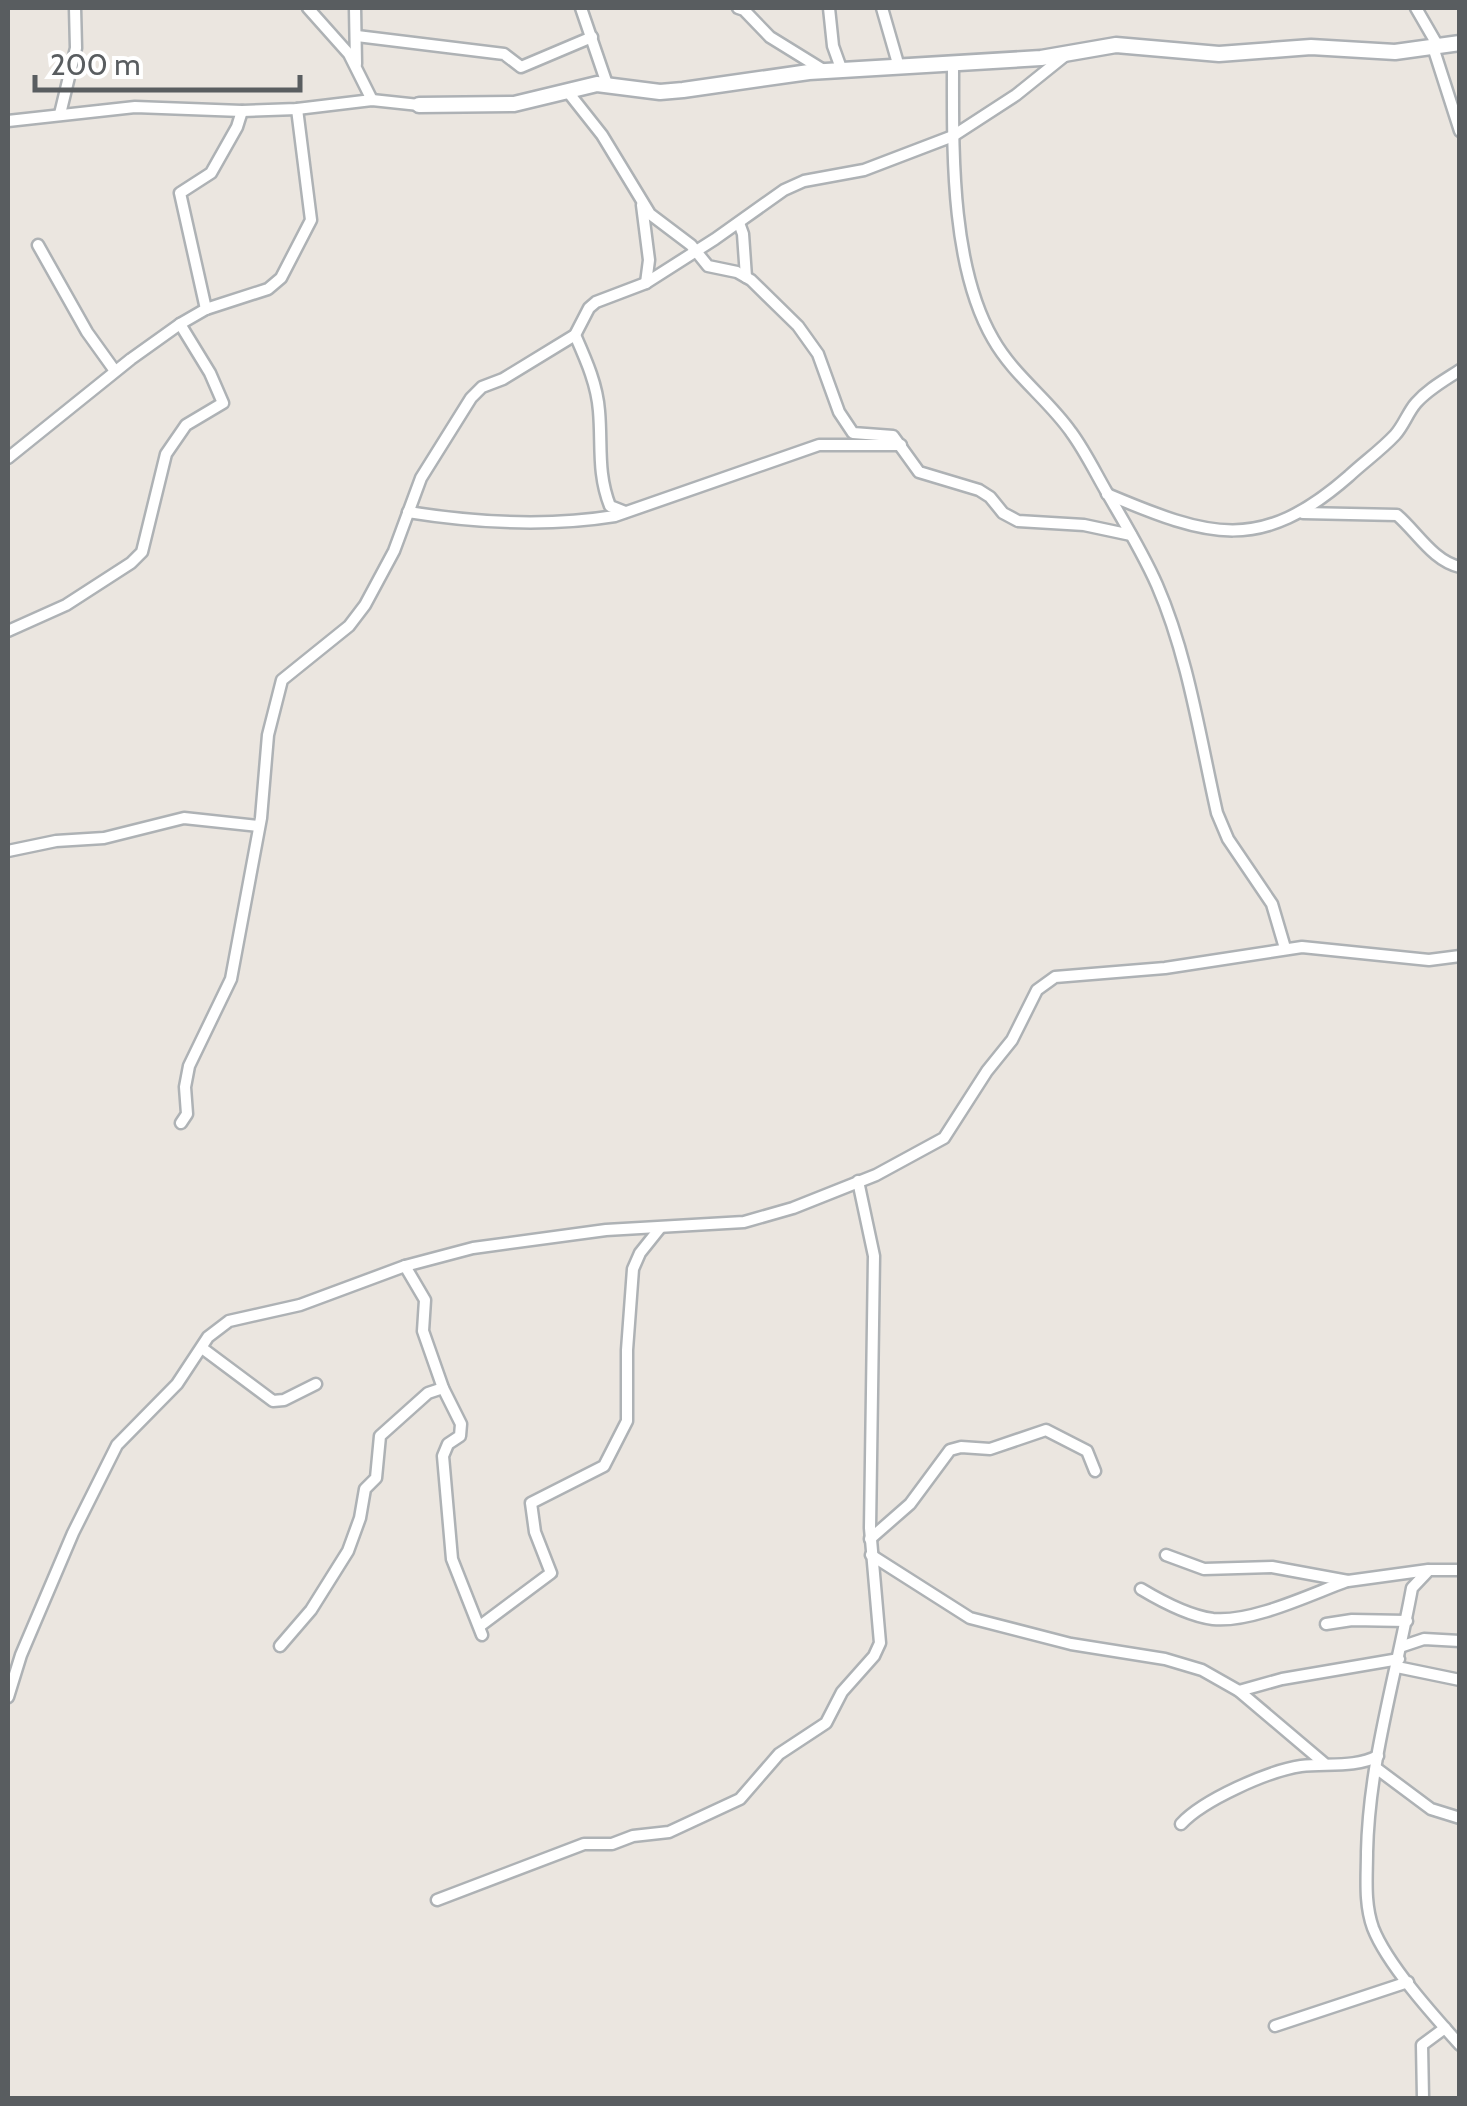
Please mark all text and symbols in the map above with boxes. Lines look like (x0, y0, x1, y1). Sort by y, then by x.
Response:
scale bar (35, 30, 300, 92)
text: 200 m (50, 46, 141, 83)

